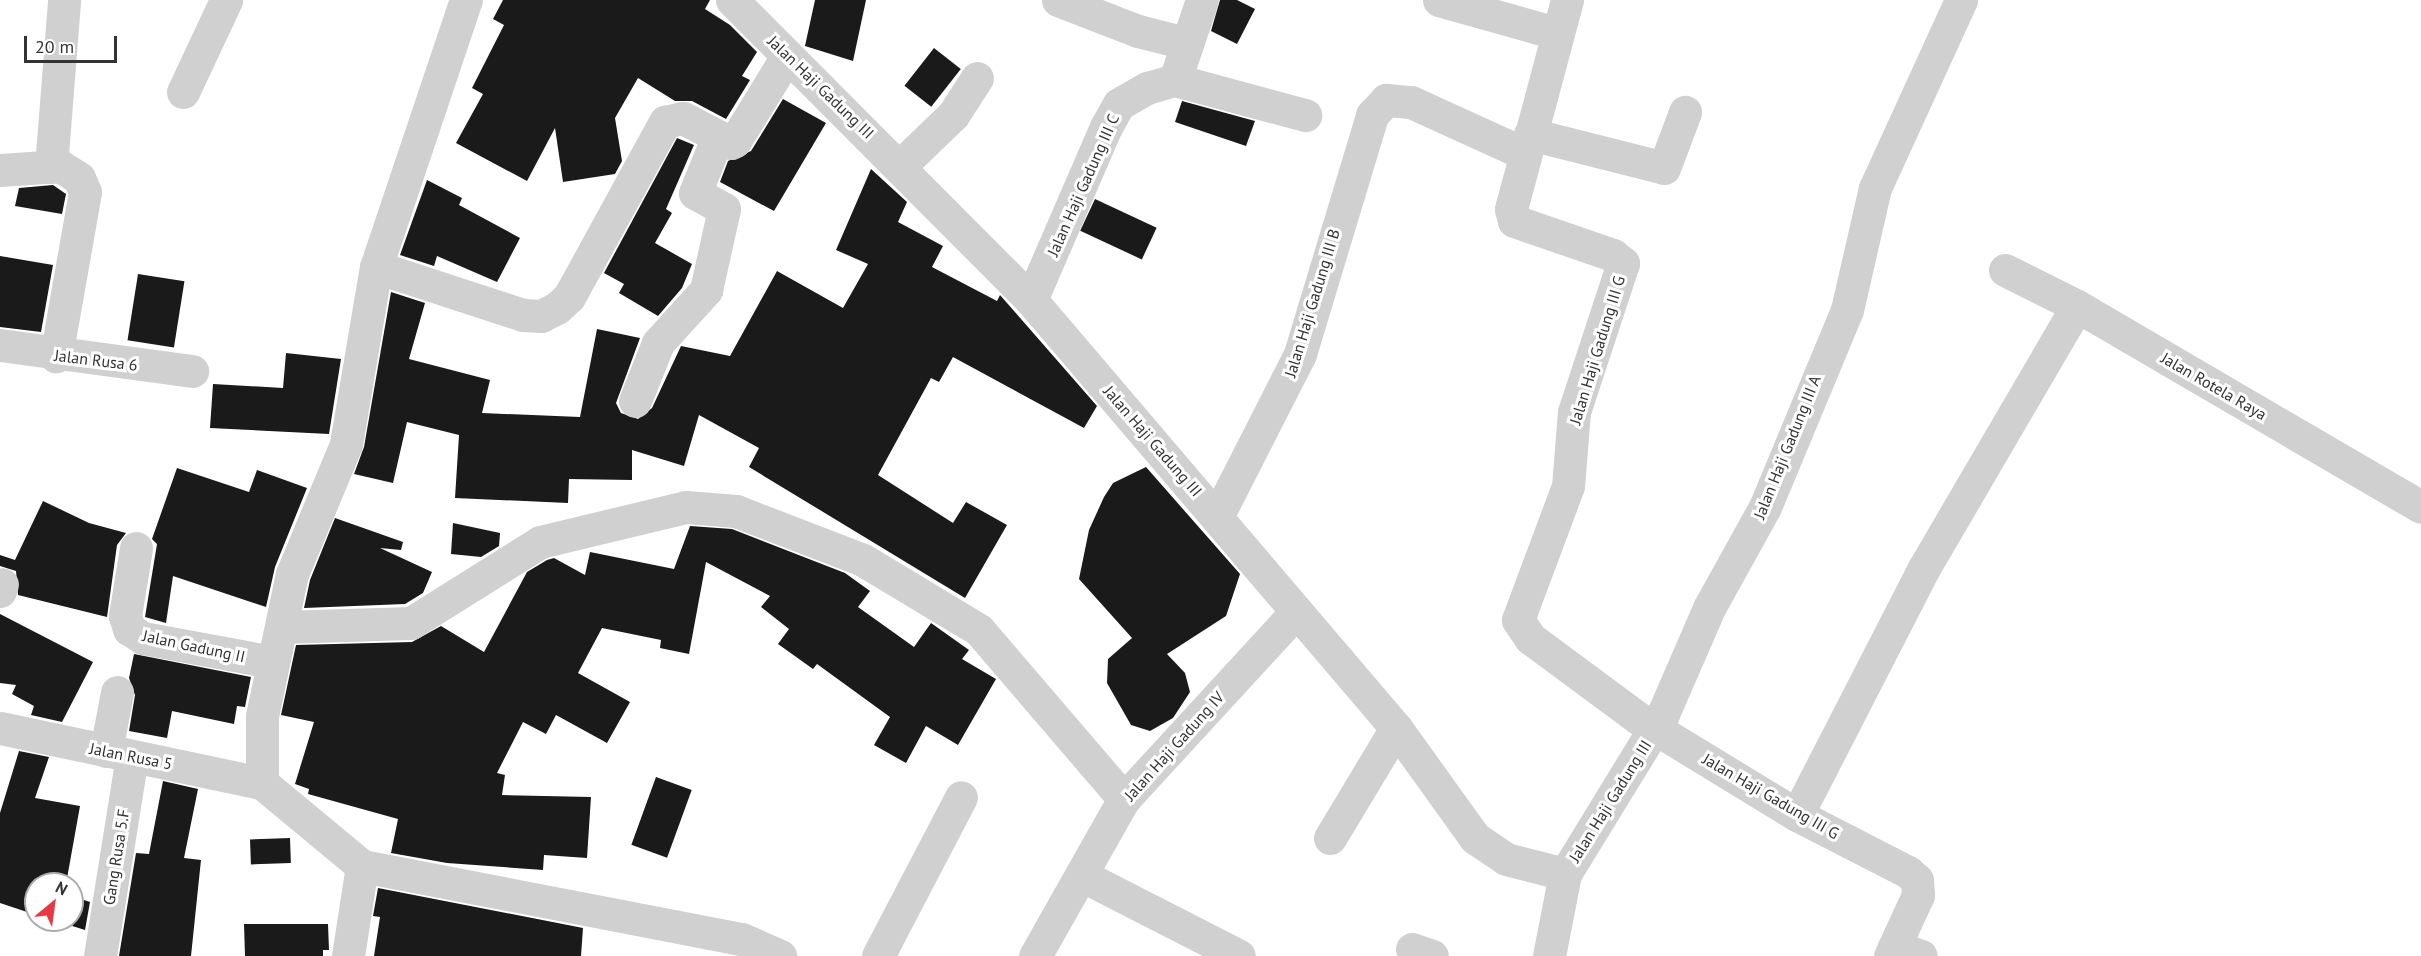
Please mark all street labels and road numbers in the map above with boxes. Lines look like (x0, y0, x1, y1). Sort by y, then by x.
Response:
street label: Jalan Haji Gadung III (764, 31, 878, 143)
street label: Jalan Haji Gadung III C (1043, 111, 1123, 259)
street label: Jalan Haji Gadung III B (1280, 227, 1344, 379)
street label: Jalan Haji Gadung III G (1565, 273, 1629, 427)
street label: Jalan Rusa 6 (53, 345, 139, 375)
street label: Jalan Rotela Raya (2158, 348, 2270, 424)
street label: Jalan Haji Gadung III A (1749, 372, 1825, 522)
street label: Jalan Haji Gadung III (1100, 382, 1206, 500)
street label: Jalan Gadung II (141, 626, 247, 666)
street label: Jalan Haji Gadung IV (1120, 688, 1228, 804)
street label: Jalan Haji Gadung III (1565, 736, 1655, 866)
street label: Jalan Rusa 5 (88, 739, 174, 773)
street label: Jalan Haji Gadung III G (1699, 749, 1843, 843)
street label: Gang Rusa 5.F (99, 808, 133, 906)

